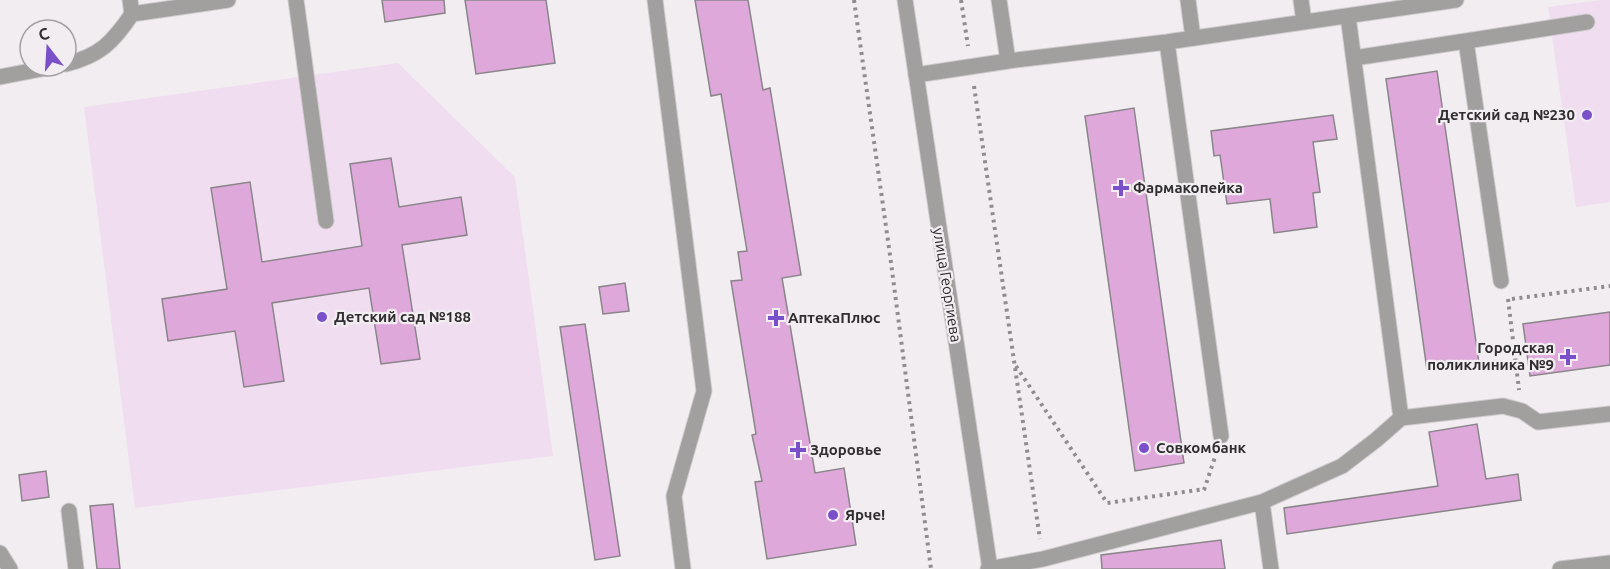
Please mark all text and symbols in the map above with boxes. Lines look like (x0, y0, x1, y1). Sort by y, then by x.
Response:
north arrow (18, 18, 78, 78)
text: С (36, 24, 51, 44)
place label: Детский сад №230 (1438, 106, 1575, 123)
marker: Детский сад №230 (1580, 108, 1594, 122)
place label: Фармакопейка (1133, 179, 1243, 196)
marker: Фармакопейка (1114, 181, 1128, 195)
street label: улица Георгиева (930, 227, 965, 343)
place label: Детский сад №188 (334, 308, 471, 325)
place label: АптекаПлюс (788, 309, 880, 326)
marker: Детский сад №188 (315, 310, 329, 324)
marker: АптекаПлюс (769, 311, 783, 325)
place label: Городская поликлиника №9 (1427, 339, 1554, 373)
marker: Городская поликлиника №9 (1559, 348, 1577, 366)
place label: Совкомбанк (1156, 439, 1247, 456)
place label: Здоровье (810, 441, 882, 458)
marker: Совкомбанк (1137, 441, 1151, 455)
marker: Здоровье (791, 443, 805, 457)
place label: Ярче! (845, 506, 885, 523)
marker: Ярче! (826, 508, 840, 522)

